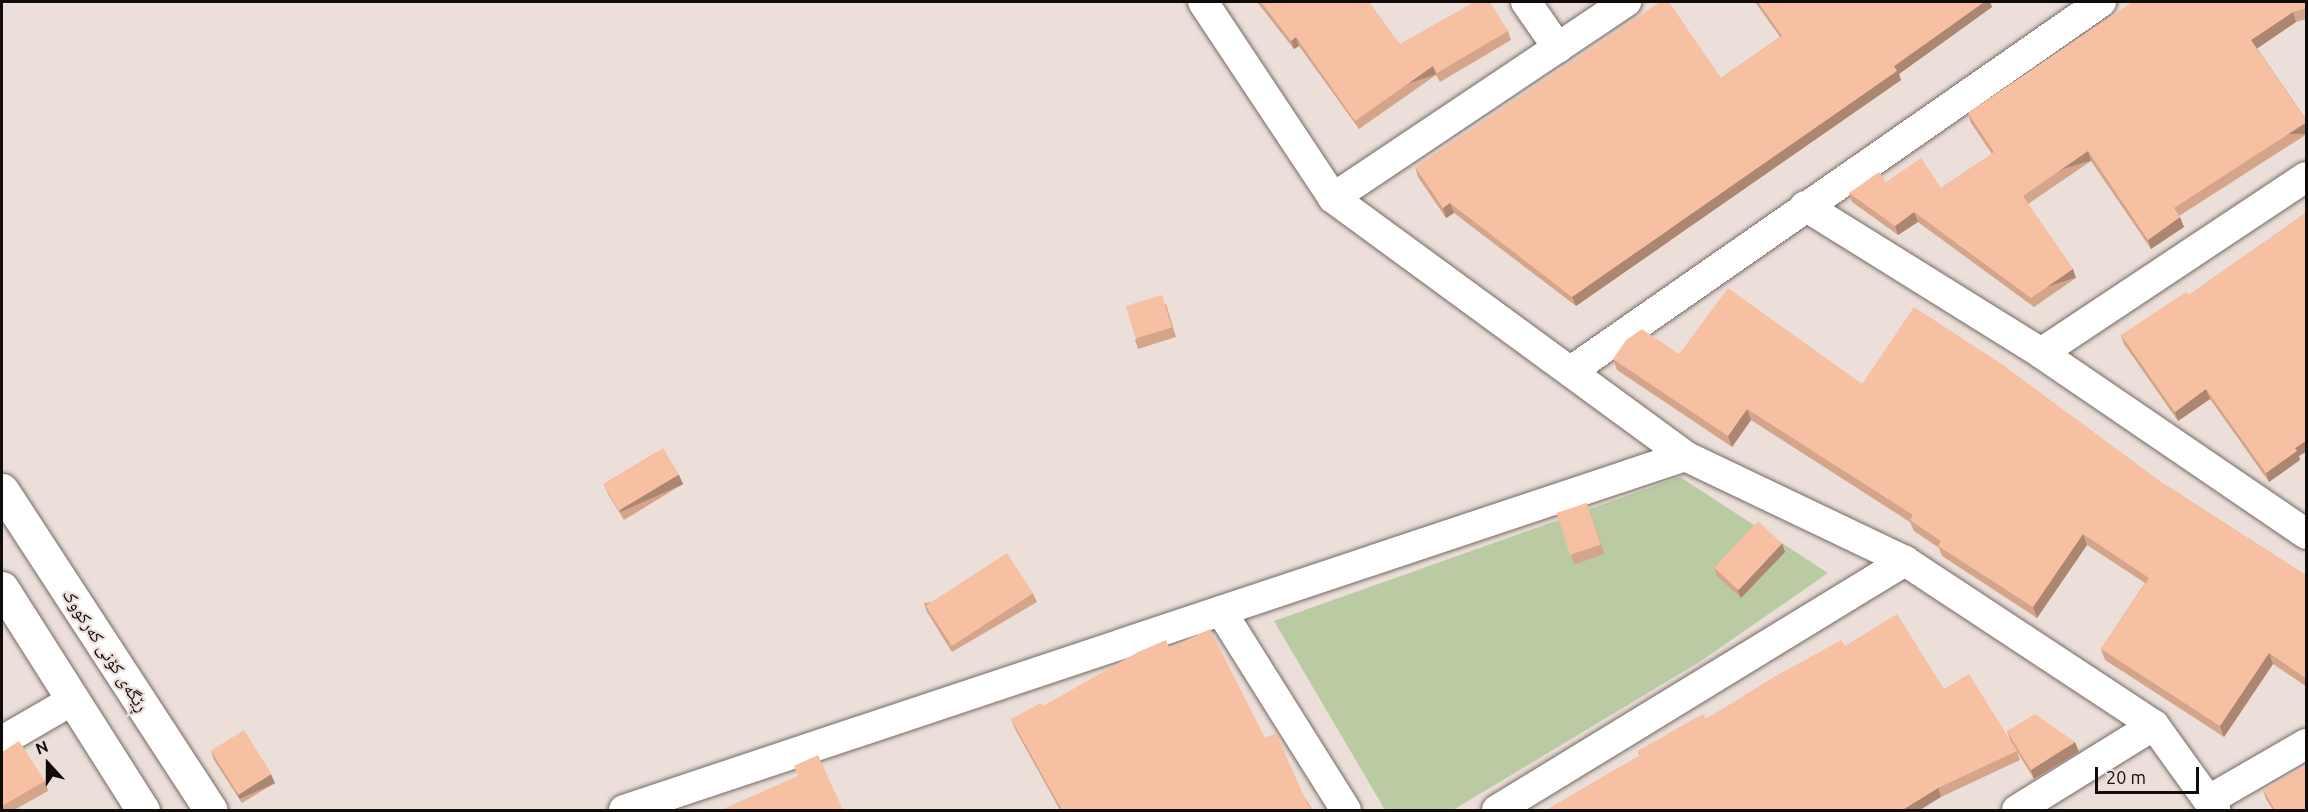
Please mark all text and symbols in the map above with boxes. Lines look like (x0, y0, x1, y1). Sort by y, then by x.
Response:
street label: ڕێگەی کۆنی کەرکووک (58, 585, 154, 715)
north arrow (18, 734, 78, 794)
text: N (33, 737, 50, 758)
scale bar (2098, 755, 2202, 793)
text: 20 m (2106, 767, 2146, 787)

